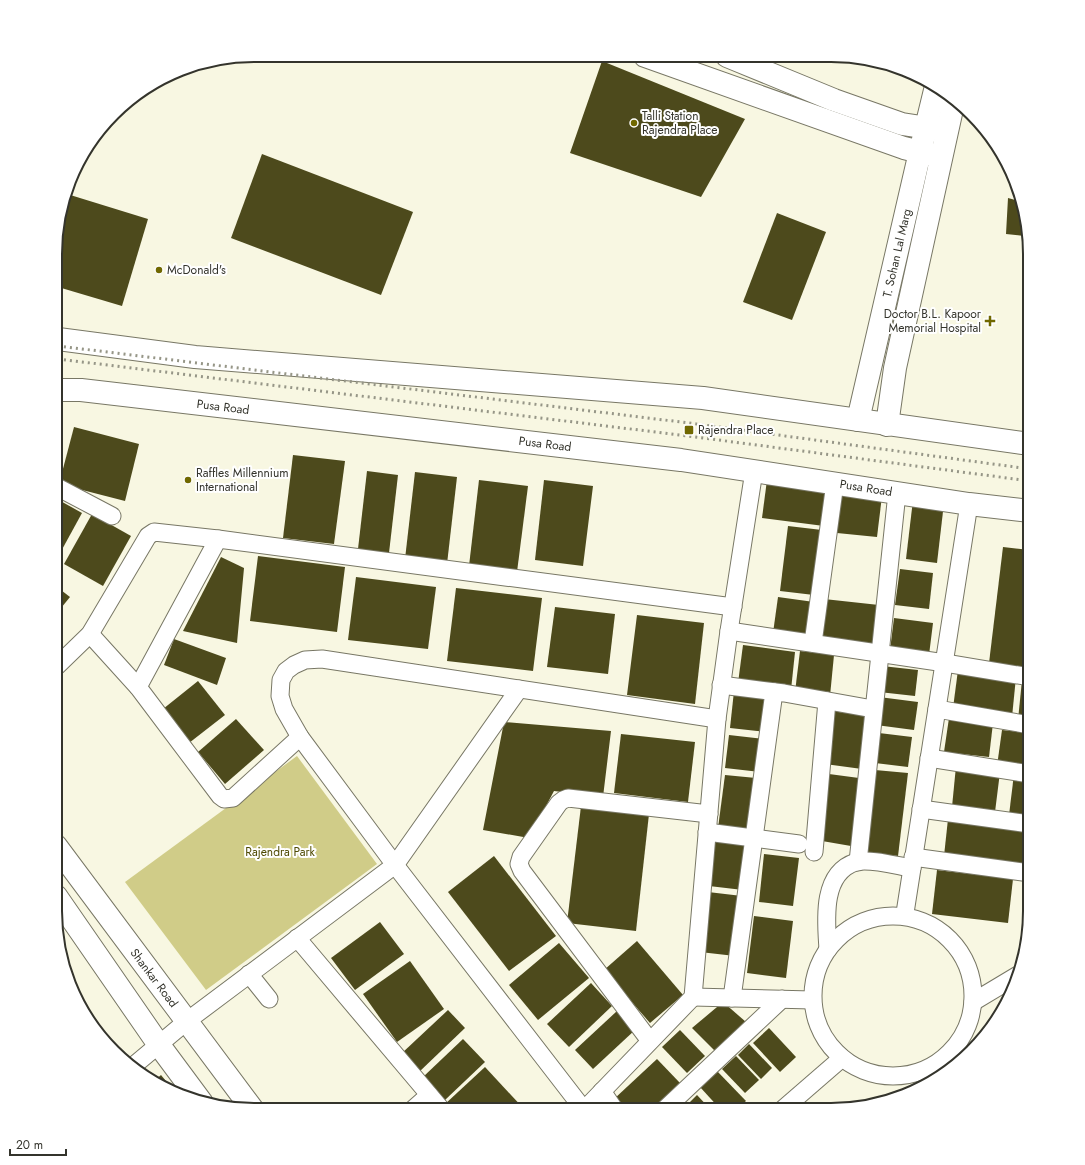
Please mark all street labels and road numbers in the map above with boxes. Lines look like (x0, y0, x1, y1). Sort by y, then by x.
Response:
street label: T. Sohan Lal Marg (878, 207, 916, 299)
street label: Pusa Road (196, 395, 250, 419)
street label: Pusa Road (518, 432, 572, 456)
street label: Pusa Road (839, 475, 893, 501)
street label: Shankar Road (126, 945, 182, 1011)

